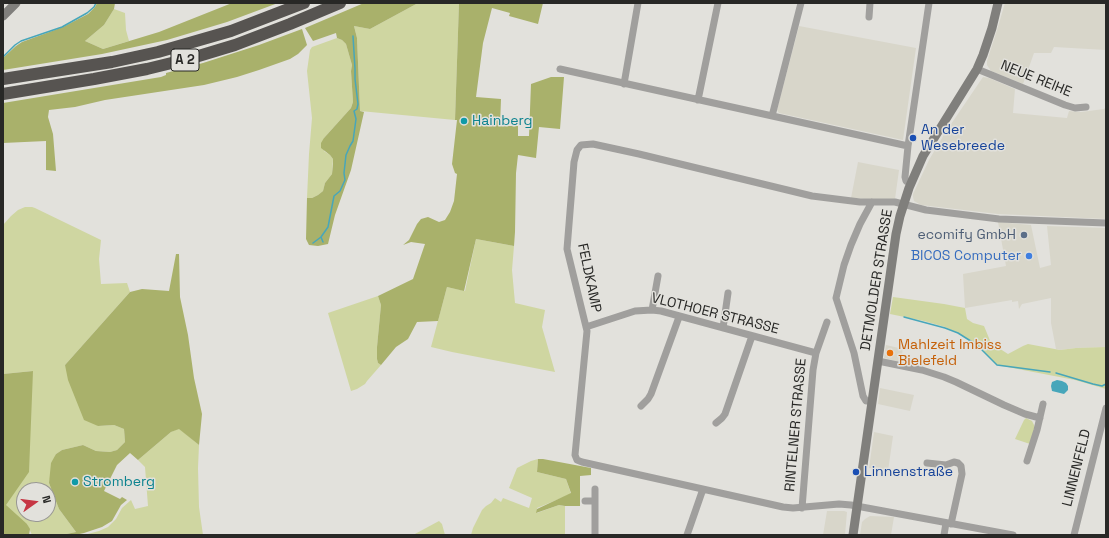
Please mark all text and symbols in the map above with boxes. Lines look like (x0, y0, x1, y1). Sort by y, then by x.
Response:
road number: A 2 (171, 49, 199, 71)
street label: NEUE REIHE (998, 57, 1074, 101)
place label: Hainberg (472, 113, 533, 129)
marker: Hainberg (459, 116, 469, 126)
place label: An der Wesebreede (921, 122, 1005, 154)
marker: An der Wesebreede (908, 133, 918, 143)
street label: DETMOLDER STRASSE (858, 208, 896, 352)
place label: ecomify GmbH (917, 227, 1016, 243)
marker: ecomify GmbH (1019, 230, 1029, 240)
street label: FELDKAMP (573, 242, 605, 314)
place label: BICOS Computer (911, 248, 1021, 264)
marker: BICOS Computer (1024, 251, 1034, 261)
street label: VLOTHOER STRASSE (649, 290, 781, 338)
place label: Mahlzeit Imbiss Bielefeld (898, 337, 1002, 370)
marker: Mahlzeit Imbiss Bielefeld (885, 348, 895, 358)
street label: RINTELNER STRASSE (782, 358, 810, 492)
street label: LINNENFELD (1059, 428, 1095, 508)
place label: Linnenstraße (864, 464, 953, 480)
marker: Linnenstraße (851, 467, 861, 477)
place label: Stromberg (83, 474, 155, 490)
marker: Stromberg (70, 477, 80, 487)
north arrow (16, 482, 56, 522)
text: N (39, 494, 54, 505)

